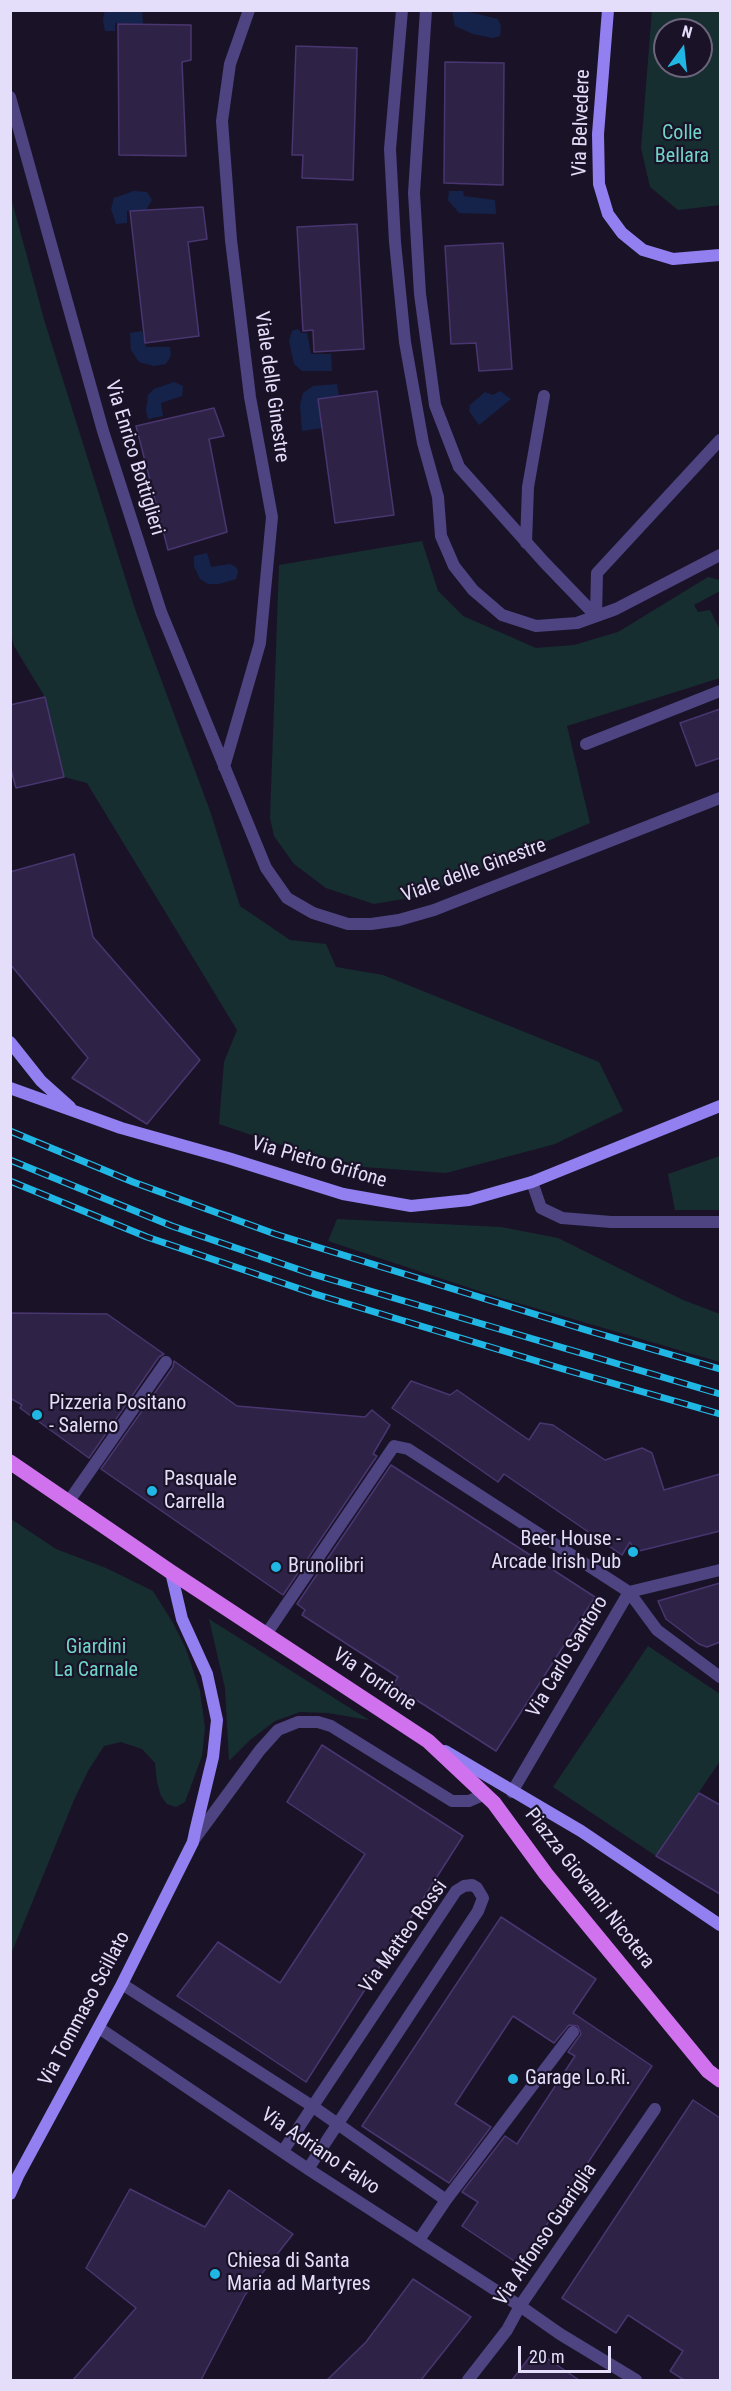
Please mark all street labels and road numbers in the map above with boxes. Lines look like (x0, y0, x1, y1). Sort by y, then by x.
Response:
street label: Via Belvedere (568, 69, 596, 177)
street label: Viale delle Ginestre (249, 310, 293, 464)
street label: Via Enrico Bottiglieri (99, 378, 169, 538)
street label: Viale delle Ginestre (398, 834, 550, 908)
street label: Via Pietro Grifone (249, 1132, 389, 1194)
street label: Via Carlo Santoro (522, 1592, 614, 1722)
street label: Via Torrione (328, 1643, 420, 1717)
street label: Piazza Giovanni Nicotera (519, 1804, 659, 1974)
street label: Via Matteo Rossi (355, 1876, 453, 1998)
street label: Via Tommaso Scillato (34, 1928, 136, 2090)
street label: Via Adriano Falvo (256, 2103, 384, 2201)
street label: Via Alfonso Guariglia (490, 2159, 602, 2311)

